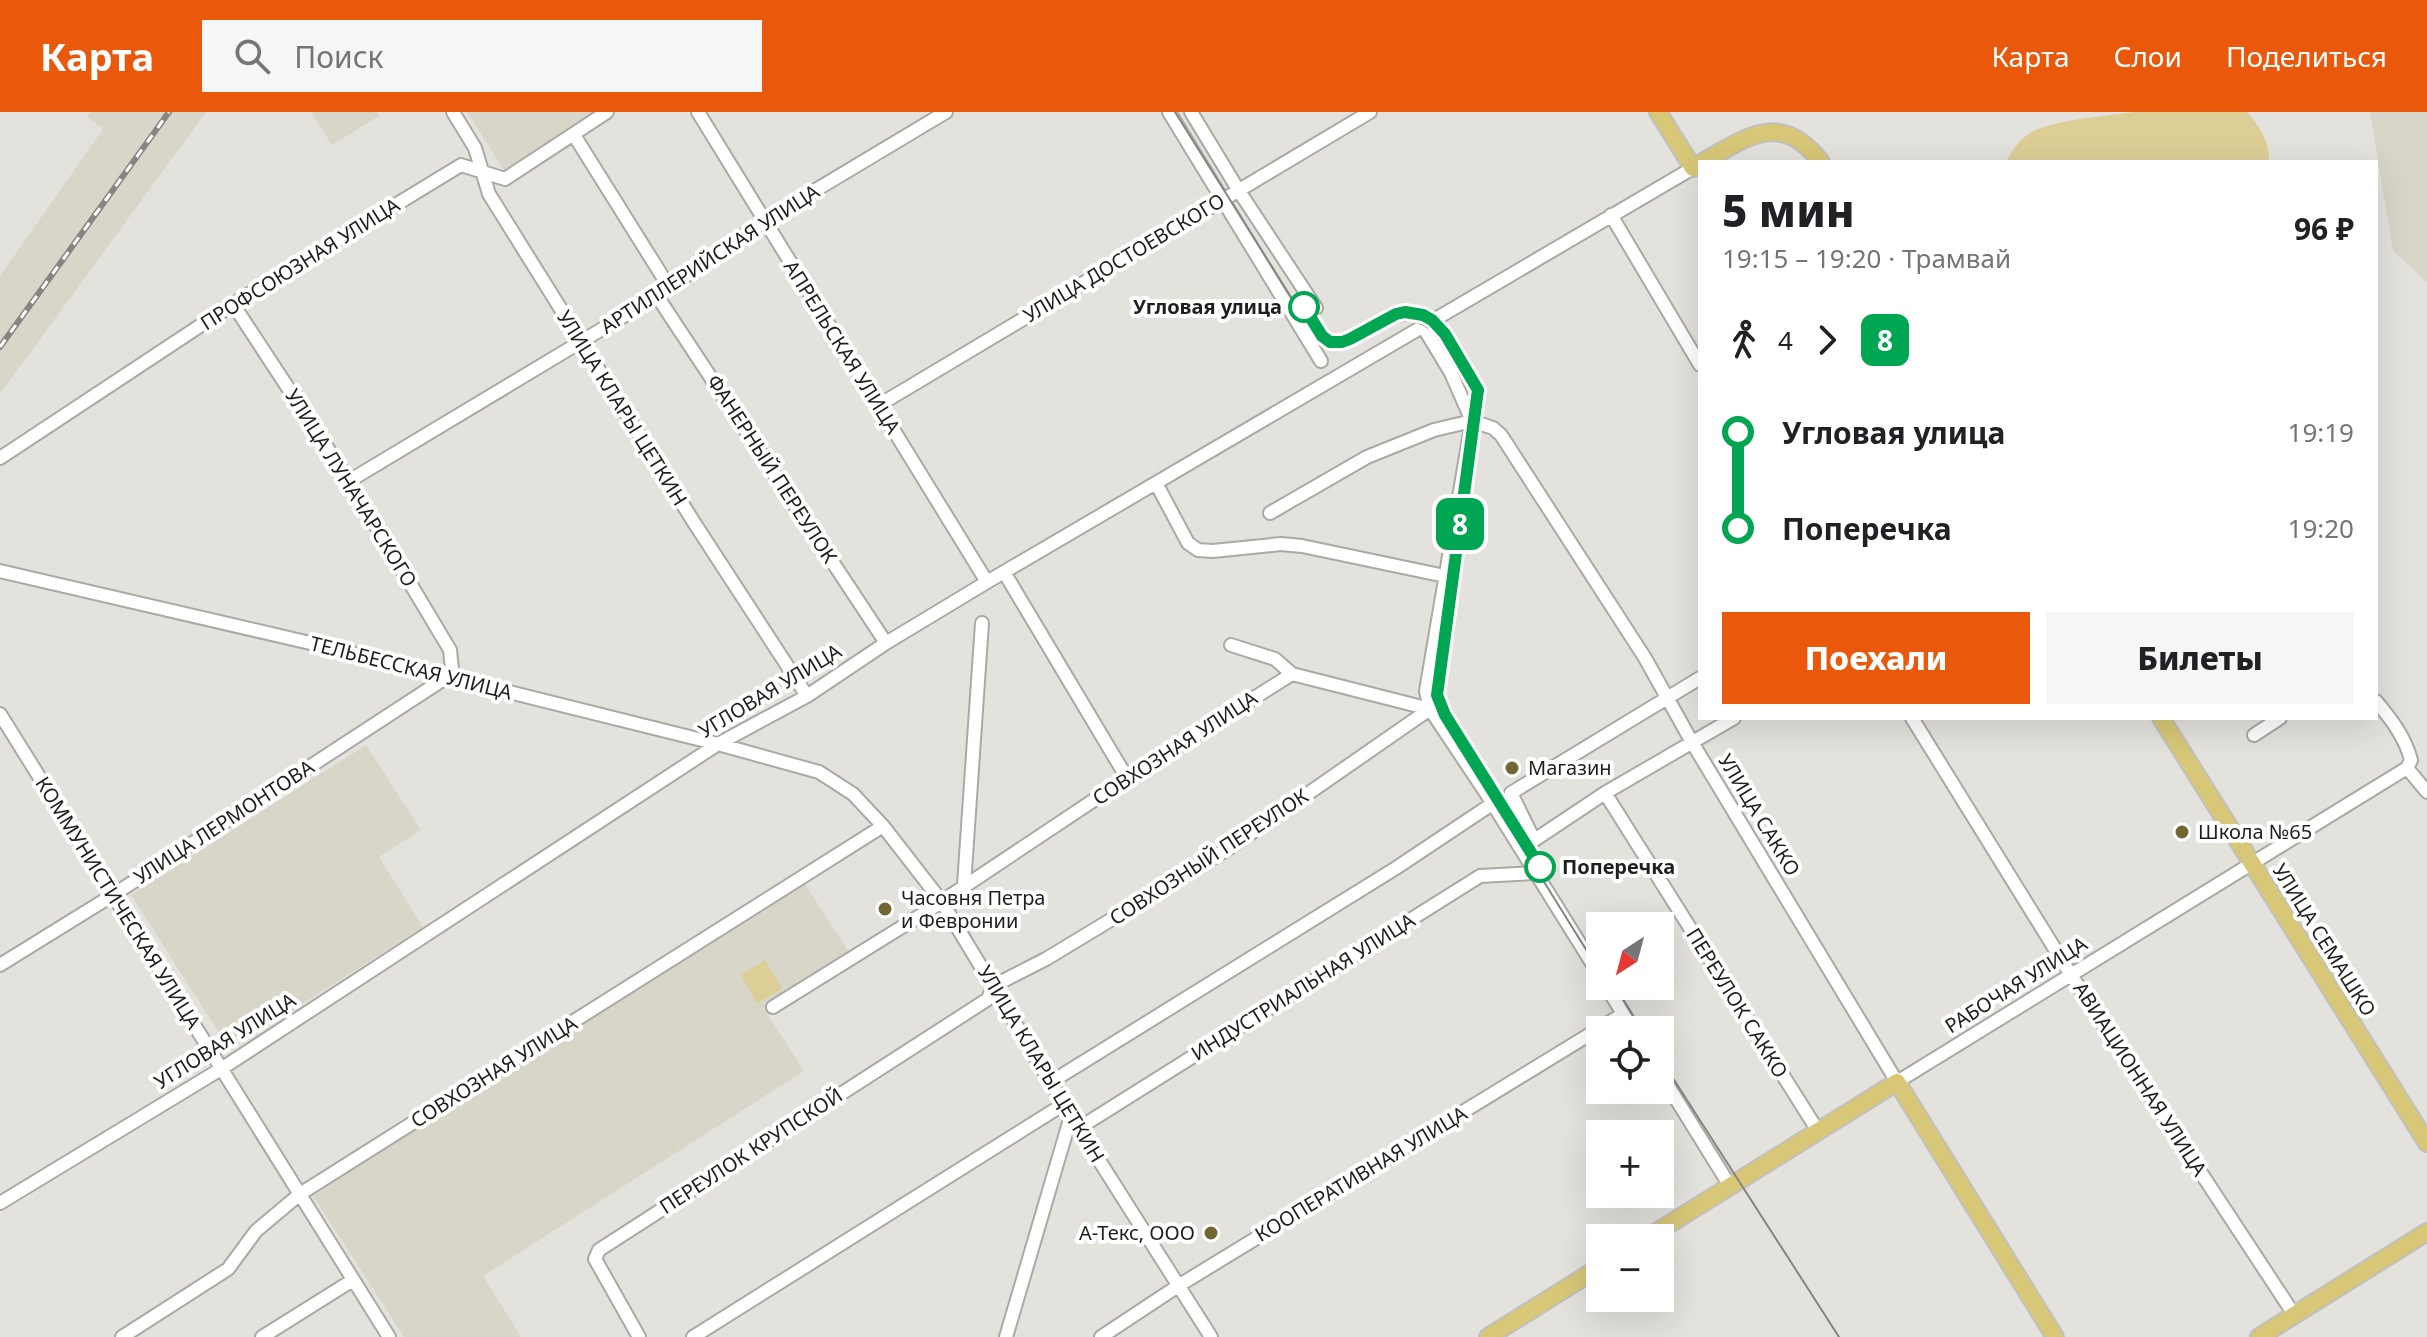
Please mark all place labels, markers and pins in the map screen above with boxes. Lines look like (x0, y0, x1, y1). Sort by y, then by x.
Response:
marker: Угловая улица (1289, 292, 1319, 322)
place label: Угловая улица (1133, 293, 1282, 320)
place label: Магазин (1528, 754, 1612, 781)
marker: Магазин (1503, 759, 1521, 777)
place label: Школа №65 (2198, 818, 2312, 845)
marker: Школа №65 (2173, 823, 2191, 841)
marker: Поперечка (1525, 852, 1555, 882)
place label: Поперечка (1562, 853, 1675, 880)
place label: Часовня Петра и Февронии (901, 884, 1045, 934)
marker: Часовня Петра и Февронии (876, 900, 894, 918)
place label: А-Текс, ООО (1079, 1219, 1195, 1246)
marker: А-Текс, ООО (1202, 1224, 1220, 1242)

